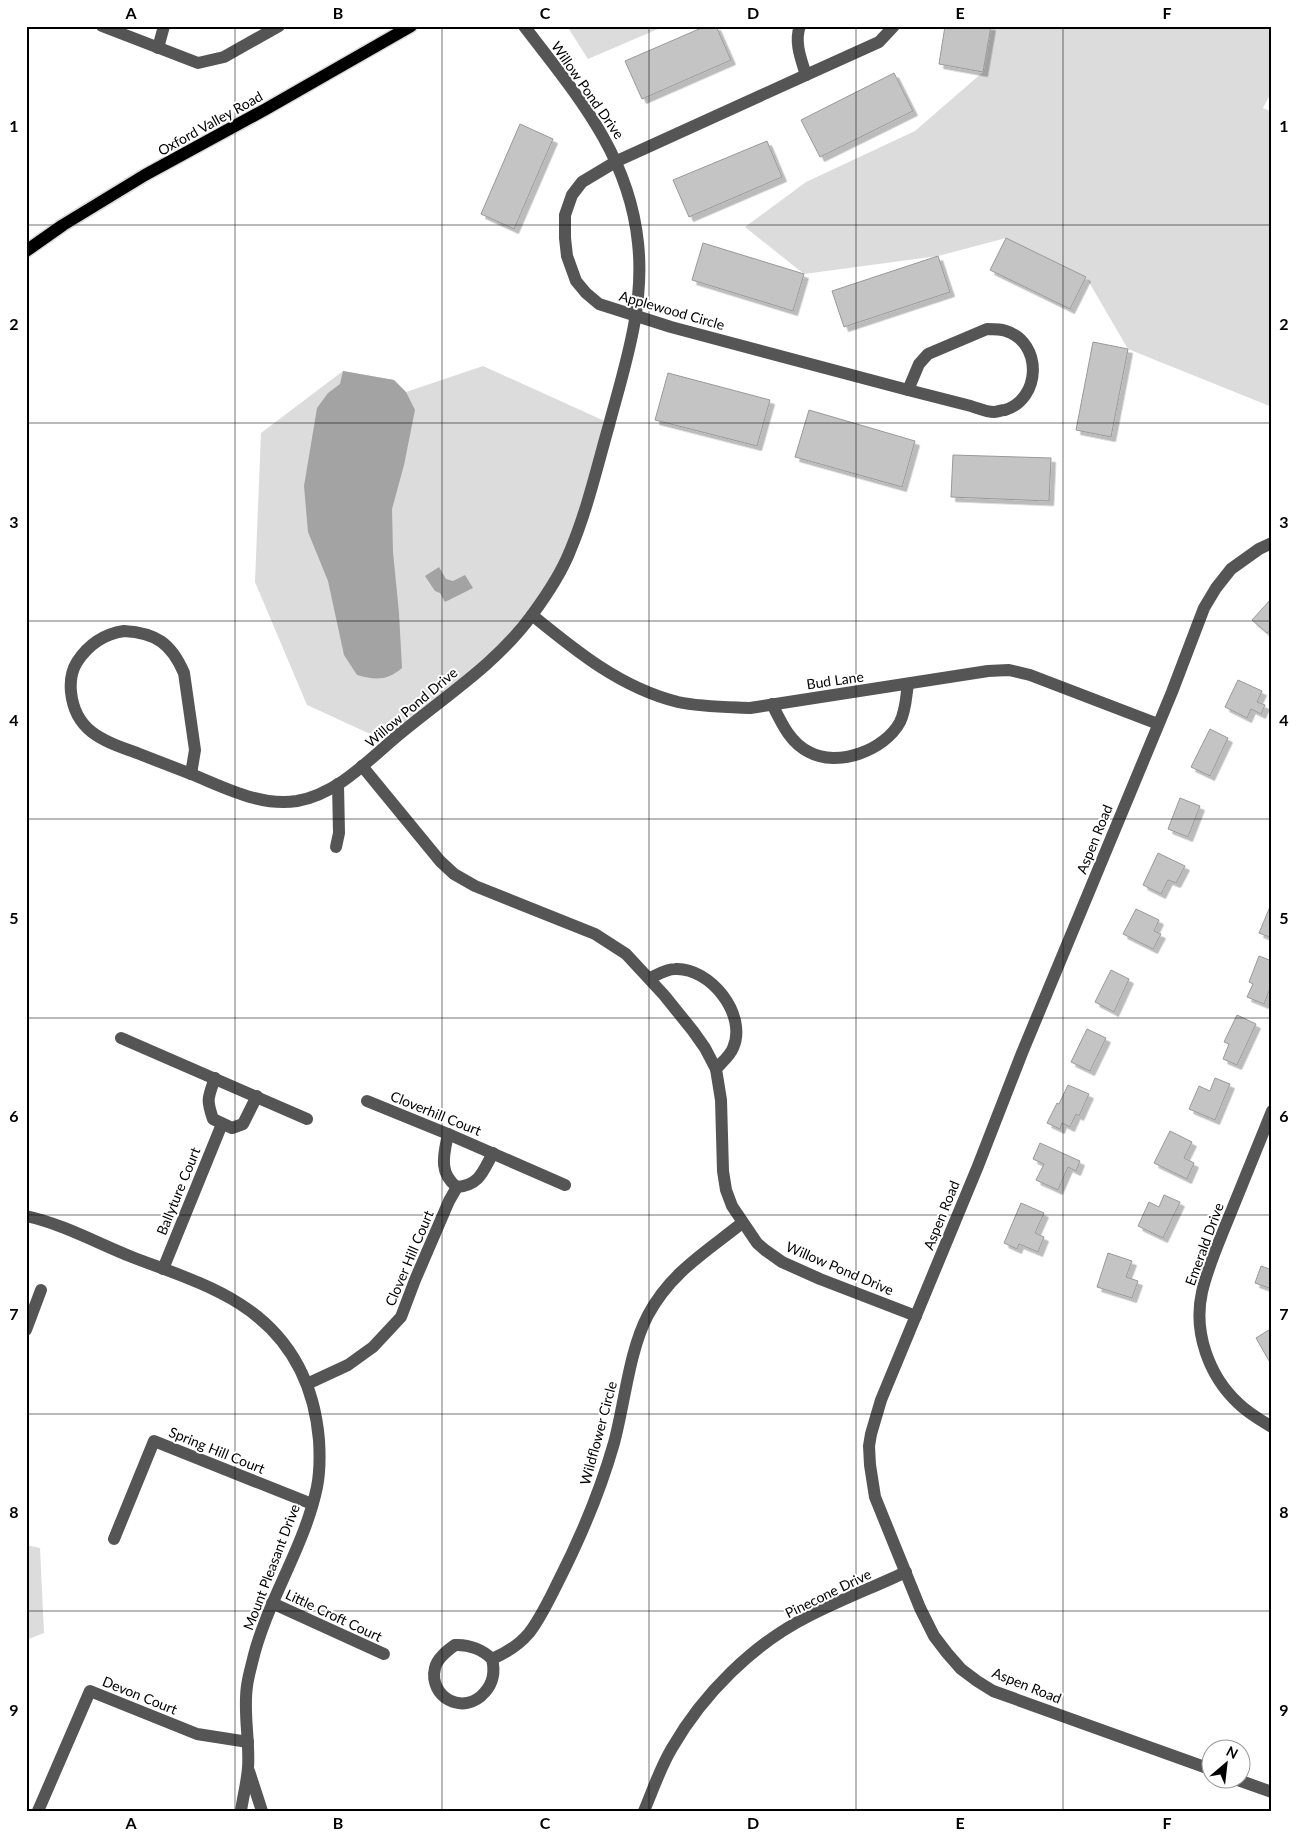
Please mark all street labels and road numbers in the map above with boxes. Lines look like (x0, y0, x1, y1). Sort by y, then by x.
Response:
street label: Willow Pond Drive (548, 38, 628, 142)
street label: Oxford Valley Road (155, 87, 265, 159)
street label: Applewood Circle (617, 287, 727, 333)
street label: Willow Pond Drive (361, 663, 461, 751)
street label: Bud Lane (805, 668, 865, 692)
street label: Aspen Road (1072, 802, 1116, 876)
street label: Cloverhill Court (388, 1087, 484, 1139)
street label: Ballyture Court (153, 1145, 203, 1237)
street label: Aspen Road (919, 1178, 963, 1252)
street label: Emerald Drive (1181, 1200, 1227, 1288)
street label: Clover Hill Court (381, 1208, 437, 1308)
street label: Willow Pond Drive (784, 1238, 896, 1298)
street label: Wildflower Circle (576, 1379, 620, 1487)
street label: Spring Hill Court (167, 1423, 267, 1477)
street label: Mount Pleasant Drive (239, 1502, 303, 1632)
street label: Pinecone Drive (782, 1565, 874, 1621)
street label: Little Croft Court (283, 1585, 385, 1645)
street label: Aspen Road (990, 1663, 1064, 1707)
street label: Devon Court (100, 1672, 180, 1718)

